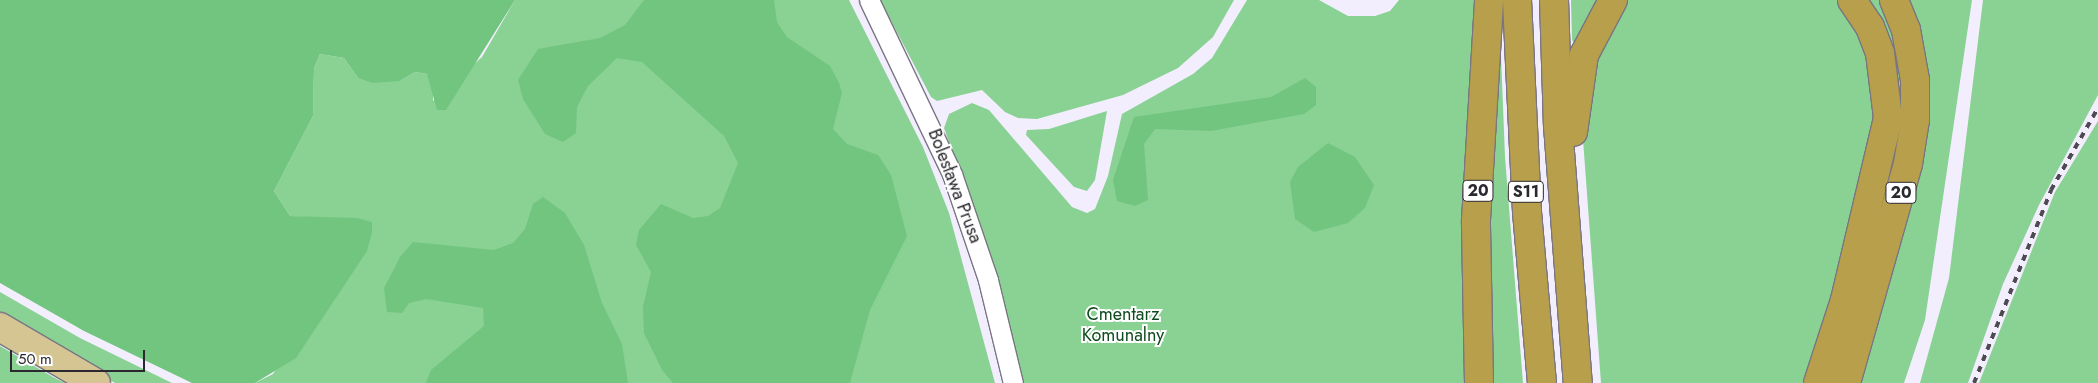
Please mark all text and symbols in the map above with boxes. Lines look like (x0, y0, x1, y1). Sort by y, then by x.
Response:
street label: Bolesława Prusa (923, 126, 987, 246)
road number: 20 (1462, 178, 1494, 205)
road number: S11 (1507, 178, 1545, 206)
road number: 20 (1885, 180, 1917, 207)
park label: Cmentarz Komunalny (1082, 304, 1164, 346)
scale bar (12, 340, 148, 372)
text: 50 m (18, 348, 52, 370)

